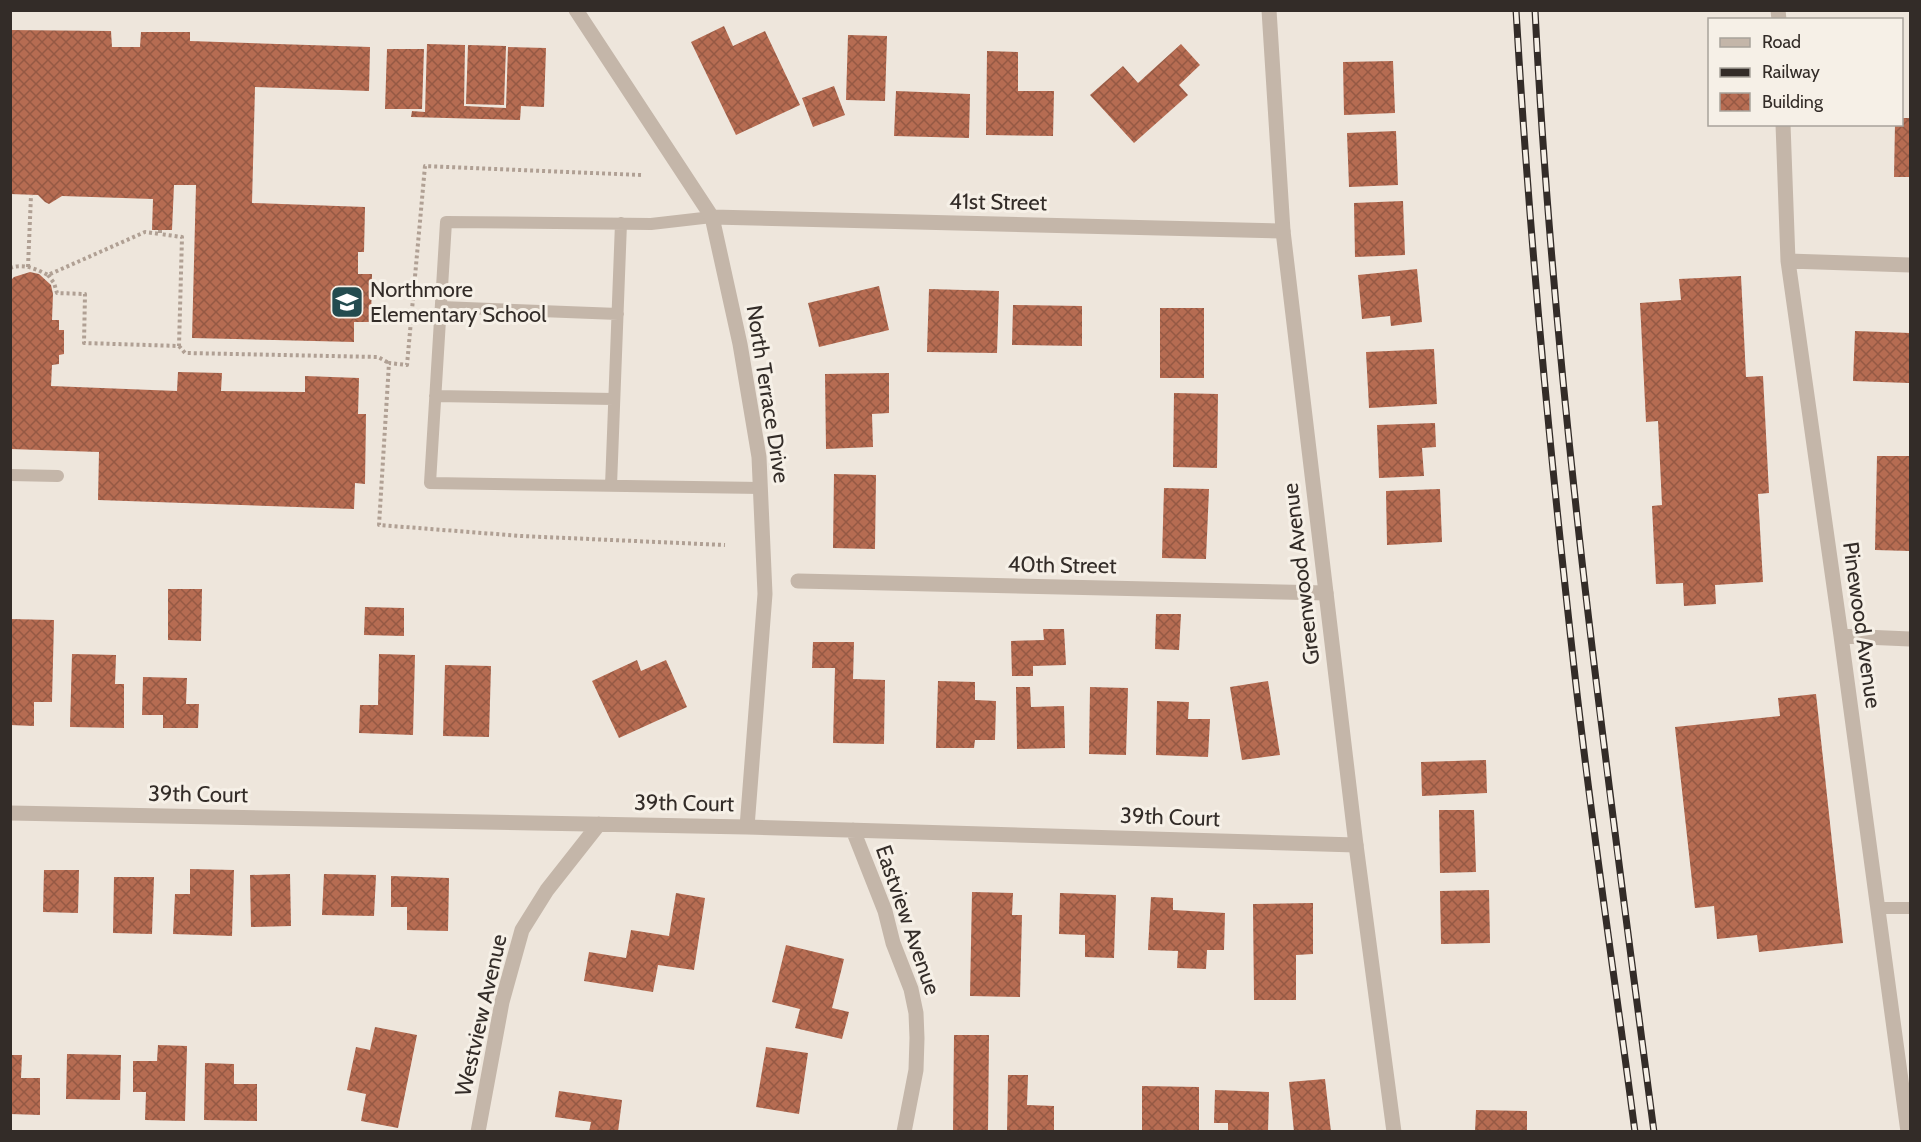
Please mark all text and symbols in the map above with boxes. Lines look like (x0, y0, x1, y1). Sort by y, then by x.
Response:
legend (1708, 18, 1903, 126)
text: Road (1762, 31, 1801, 53)
text: Railway (1762, 61, 1820, 83)
text: Building (1762, 91, 1824, 113)
street label: 41st Street (949, 188, 1048, 216)
place label: Northmore Elementary School (370, 276, 547, 328)
school or university icon: Northmore Elementary School (329, 284, 365, 320)
street label: North Terrace Drive (741, 303, 795, 485)
street label: Greenwood Avenue (1276, 482, 1326, 666)
street label: Pinewood Avenue (1837, 540, 1887, 710)
street label: 40th Street (1007, 551, 1117, 579)
street label: 39th Court (148, 780, 249, 808)
street label: 39th Court (634, 789, 735, 817)
street label: 39th Court (1120, 802, 1221, 832)
street label: Eastview Avenue (870, 842, 946, 998)
street label: Westview Avenue (449, 932, 513, 1098)

